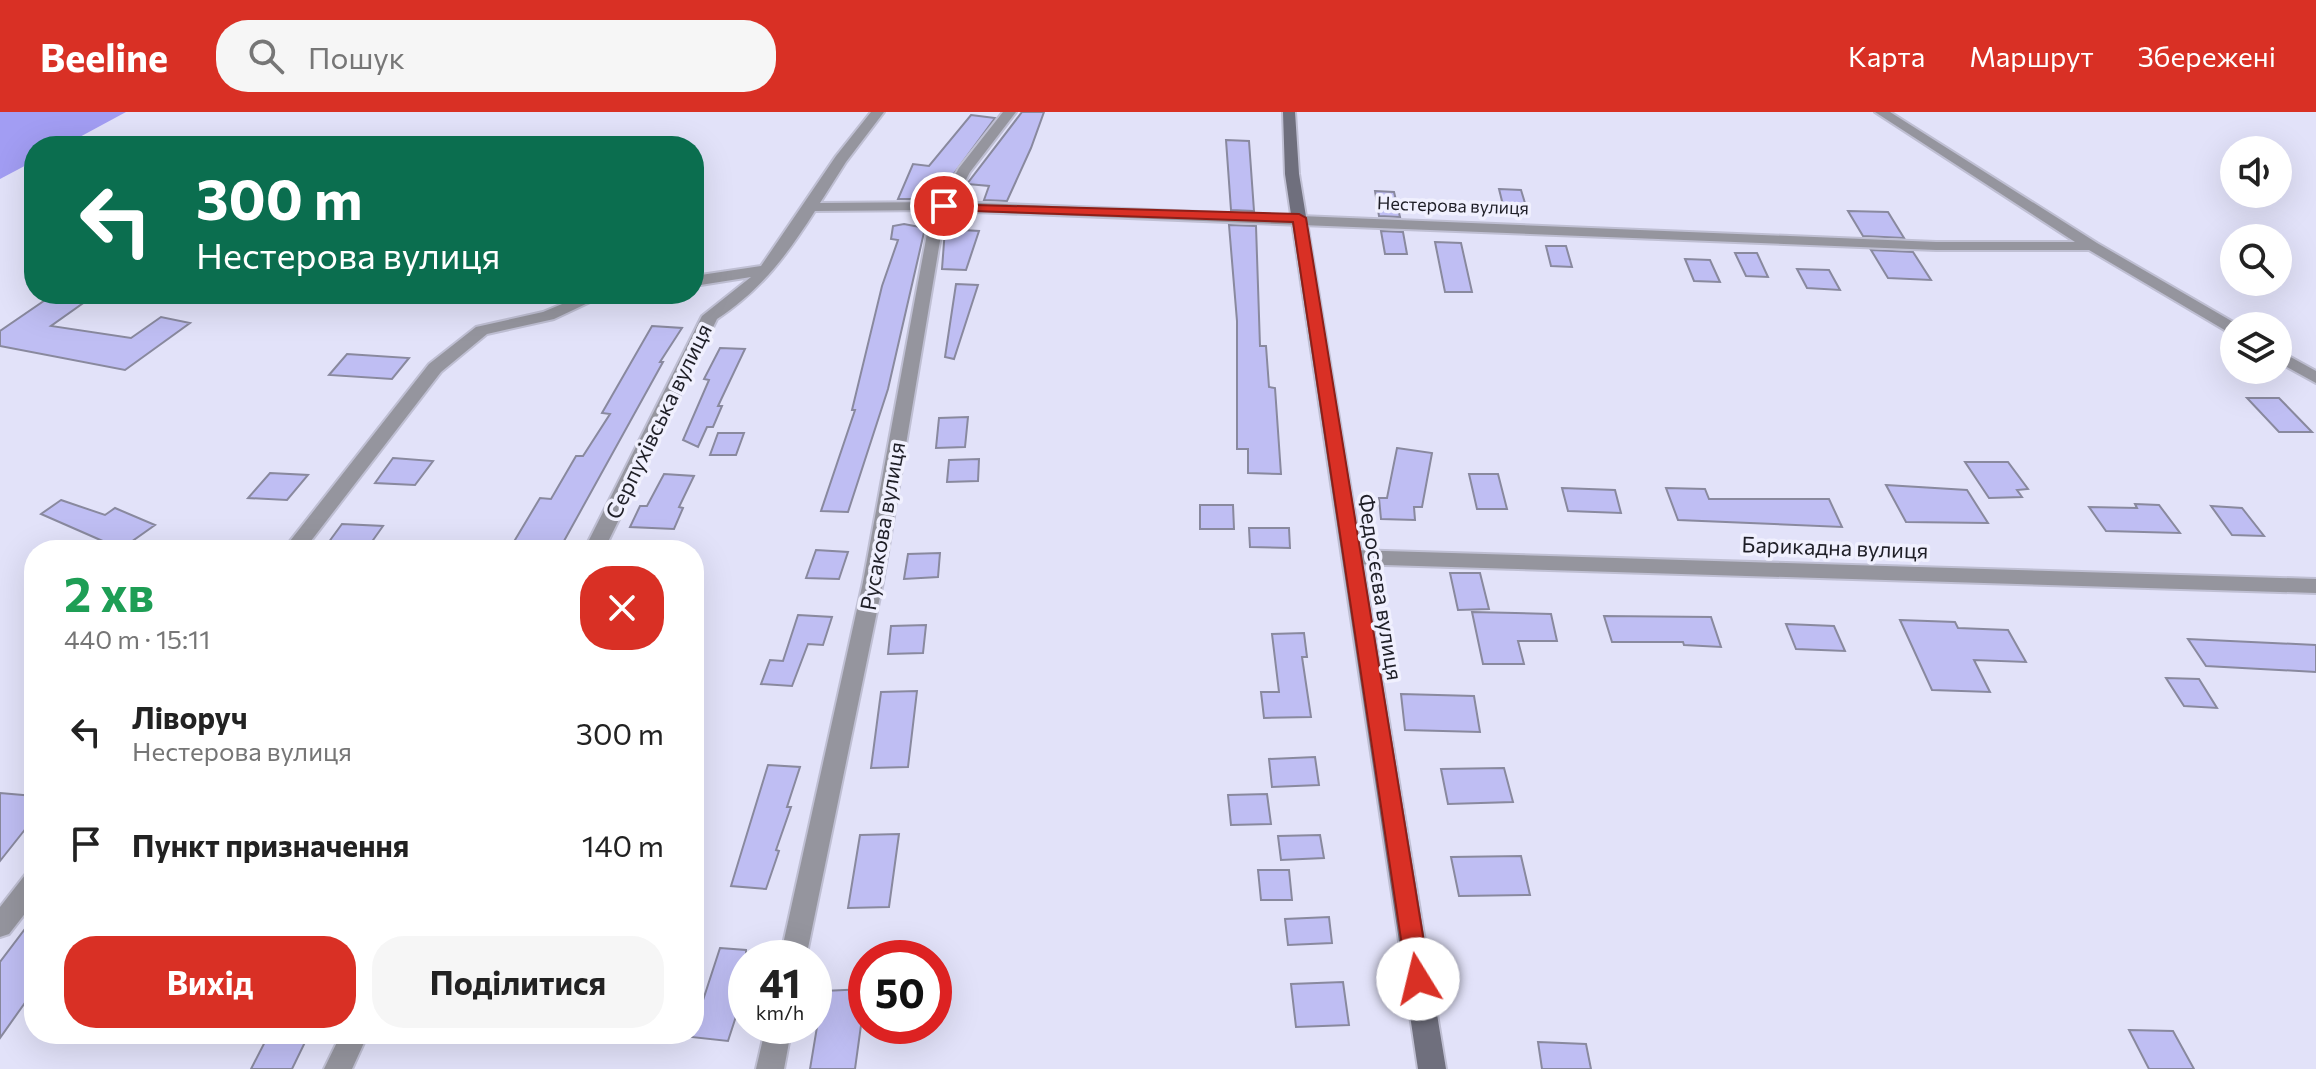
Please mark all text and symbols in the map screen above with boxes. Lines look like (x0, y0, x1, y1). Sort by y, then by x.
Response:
search box (216, 20, 776, 92)
text: Beeline (40, 33, 168, 80)
icon: search (244, 34, 288, 78)
text: Пошук (308, 38, 405, 75)
text: Карта (1848, 39, 1925, 73)
text: Маршрут (1969, 39, 2094, 73)
text: Збережені (2138, 39, 2276, 73)
map controls (2220, 136, 2292, 384)
button: sound (2220, 136, 2292, 208)
text: 300 m (196, 163, 363, 232)
icon: left (64, 168, 168, 272)
pin (910, 172, 978, 240)
icon: arrive (922, 184, 966, 228)
street label: Нестерова вулиця (1377, 191, 1529, 219)
button: search (2220, 224, 2292, 296)
text: Нестерова вулиця (196, 232, 500, 276)
button: layers (2220, 312, 2292, 384)
street label: Серпухівська вулиця (599, 319, 717, 523)
street label: Русакова вулиця (854, 440, 910, 612)
street label: Федосєєва вулиця (1353, 492, 1409, 682)
street label: Барикадна вулиця (1741, 530, 1929, 564)
text: 2 хв (64, 563, 154, 622)
button: close (580, 566, 664, 650)
text: 440 m · 15:11 (64, 623, 210, 654)
text: Ліворуч (132, 698, 248, 735)
icon: left (64, 710, 108, 754)
text: 300 m (576, 714, 664, 751)
text: Нестерова вулиця (132, 735, 352, 766)
icon: arrive (64, 822, 108, 866)
text: Пункт призначення (132, 826, 409, 863)
text: 140 m (582, 826, 664, 863)
button: Вихід (64, 936, 356, 1028)
button: Поділитися (372, 936, 664, 1028)
position arrow (1376, 937, 1460, 1021)
speed limit sign: 50 (848, 940, 952, 1044)
text: 41 (759, 957, 801, 1006)
text: km/h (756, 1000, 804, 1024)

